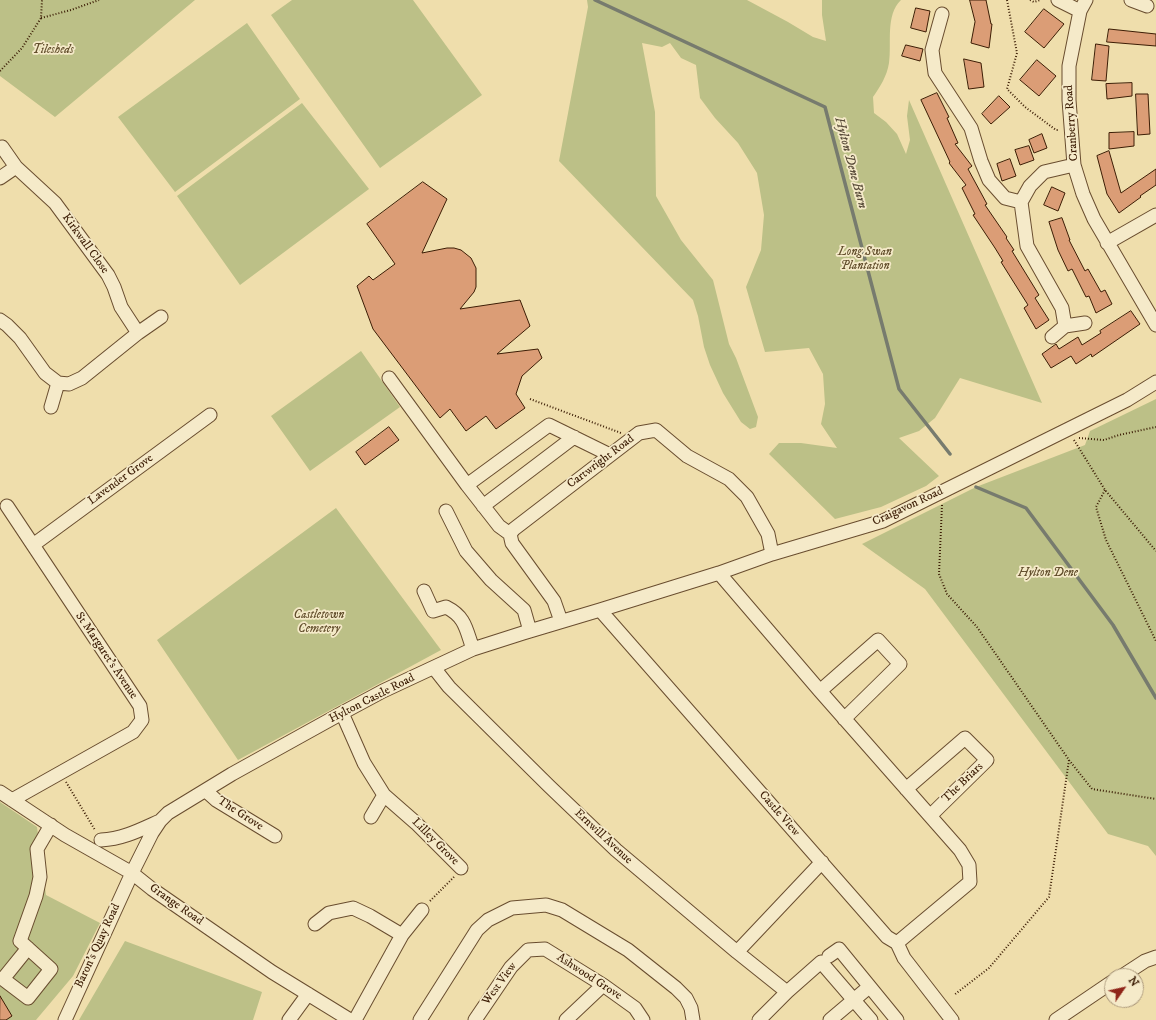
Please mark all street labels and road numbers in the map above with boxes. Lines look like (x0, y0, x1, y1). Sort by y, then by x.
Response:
street label: Cranberry Road (1062, 84, 1082, 162)
street label: Kirkwall Close (58, 211, 112, 277)
street label: Cartwright Road (565, 432, 637, 492)
street label: Lavender Grove (86, 452, 156, 508)
street label: Craigavon Road (870, 484, 946, 530)
street label: St Margaret's Avenue (72, 610, 140, 702)
street label: Hylton Castle Road (327, 671, 417, 727)
street label: The Briars (939, 760, 987, 806)
street label: Castle View (755, 788, 803, 840)
street label: The Grove (214, 794, 266, 834)
street label: Ernwill Avenue (571, 806, 635, 868)
street label: Lilley Grove (408, 815, 462, 869)
street label: Grange Road (146, 881, 206, 929)
street label: Baron's Quay Road (72, 901, 124, 991)
street label: Ashwood Grove (554, 951, 624, 1003)
street label: West View (480, 960, 520, 1008)

